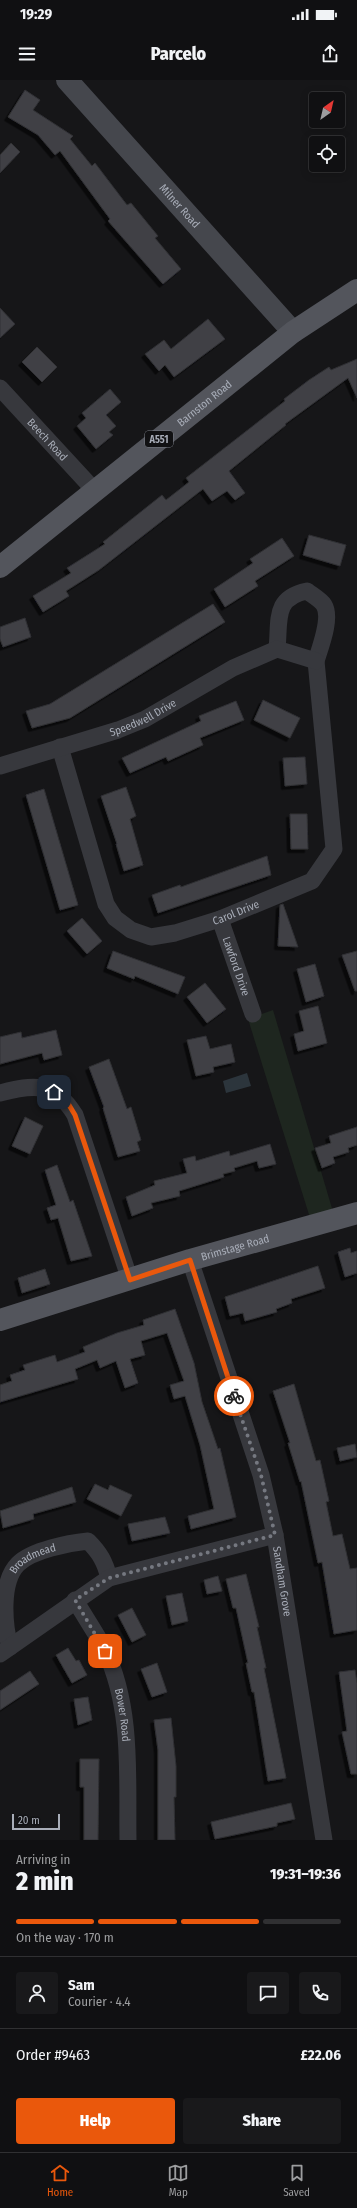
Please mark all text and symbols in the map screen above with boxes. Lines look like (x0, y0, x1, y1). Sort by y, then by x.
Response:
text: 19:29 (20, 5, 52, 23)
icon: menu (16, 43, 38, 65)
text: Parcelo (151, 43, 206, 65)
icon: share (319, 43, 341, 65)
north arrow (309, 92, 345, 128)
map controls (309, 92, 345, 172)
button: locate (309, 136, 345, 172)
street label: Milner Road (157, 182, 202, 231)
street label: Barnston Road (175, 378, 235, 429)
street label: Beech Road (24, 416, 70, 464)
road number: A551 (145, 431, 173, 447)
street label: Speedwell Drive (108, 696, 179, 739)
street label: Carol Drive (211, 898, 261, 928)
street label: Lawford Drive (220, 935, 252, 998)
pin (37, 1075, 71, 1109)
icon: home (43, 1081, 65, 1103)
street label: Brimstage Road (199, 1232, 271, 1264)
courier (214, 1376, 254, 1416)
icon: bike (223, 1385, 245, 1407)
street label: Broadmead (7, 1541, 57, 1576)
street label: Sandham Grove (270, 1546, 294, 1617)
pin (88, 1634, 122, 1668)
icon: bag (94, 1640, 116, 1662)
street label: Bower Road (112, 1687, 132, 1742)
scale bar (12, 1812, 60, 1831)
text: 20 m (18, 1814, 40, 1827)
text: Arriving in (16, 1852, 70, 1867)
text: 19:31–19:36 (270, 1865, 341, 1883)
text: 2 min (16, 1866, 74, 1897)
text: On the way · 170 m (16, 1930, 114, 1945)
button: person (16, 1972, 58, 2014)
button: chat (247, 1972, 289, 2014)
button: phone (299, 1972, 341, 2014)
text: Sam (68, 1976, 95, 1994)
text: Courier · 4.4 (68, 1994, 131, 2009)
text: Order #9463 (16, 2046, 90, 2064)
text: £22.06 (300, 2046, 341, 2064)
button: Help (16, 2098, 175, 2144)
button: Share (183, 2098, 341, 2144)
tab: Home (47, 2162, 73, 2199)
tab: Map (167, 2162, 189, 2199)
tab: Saved (283, 2162, 310, 2199)

